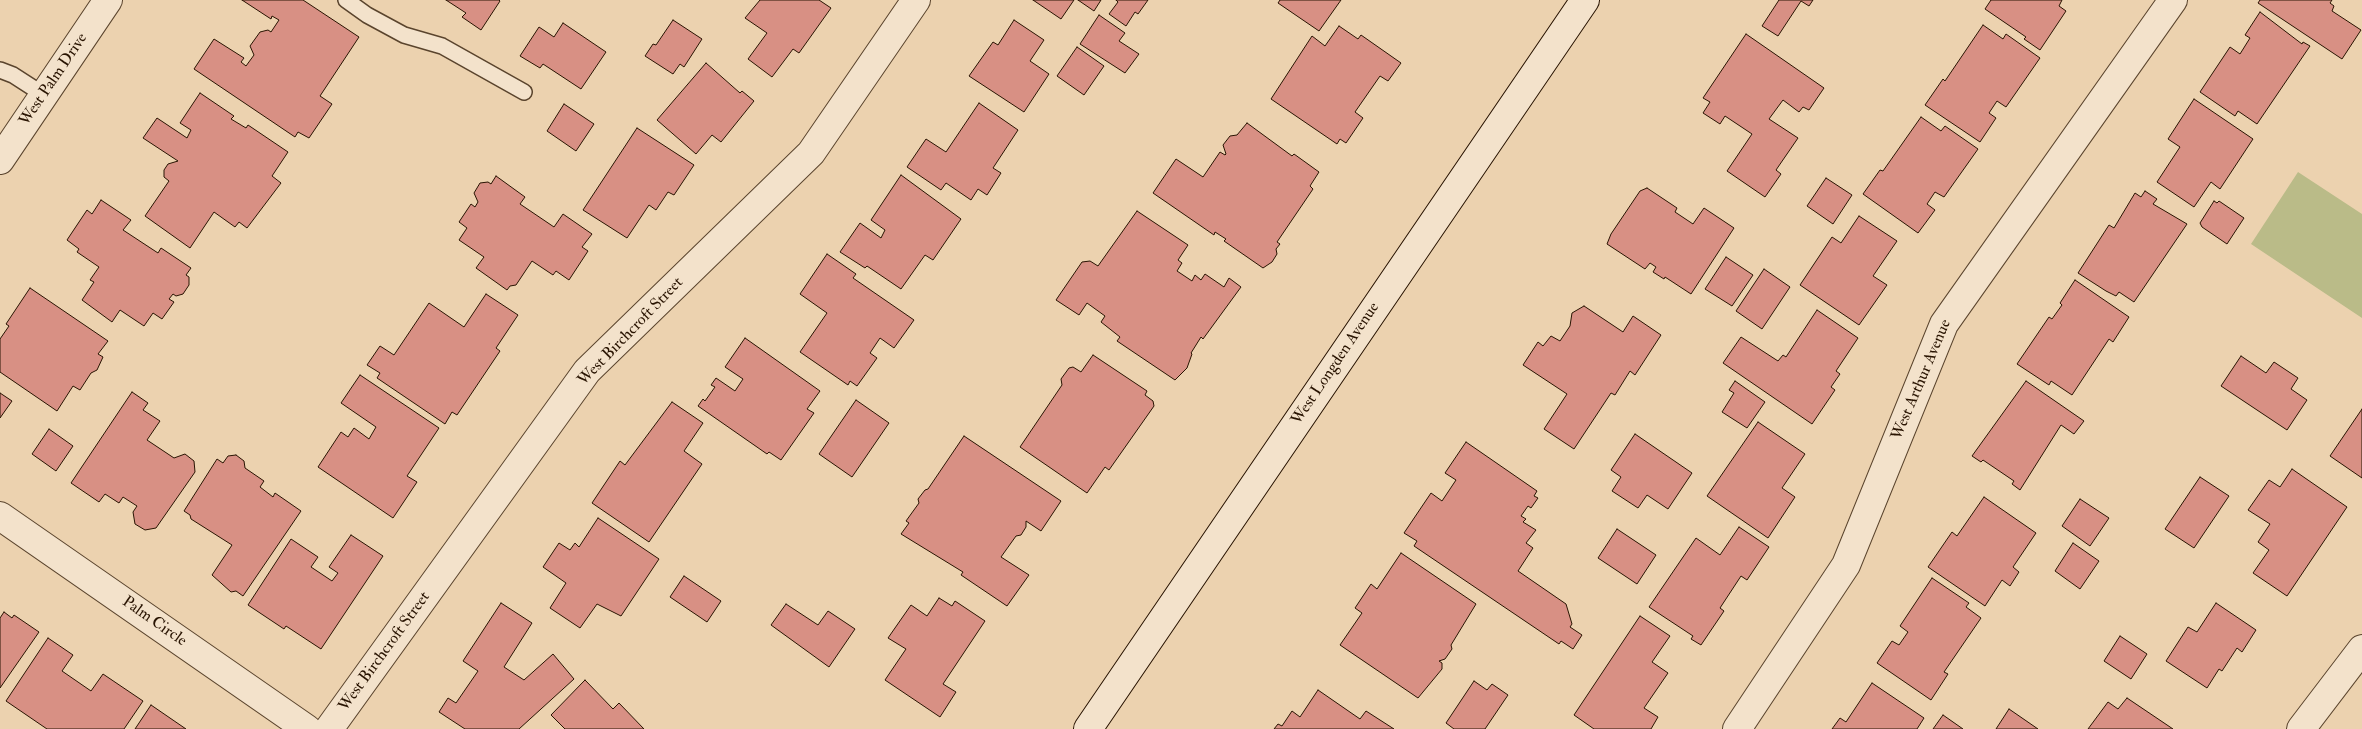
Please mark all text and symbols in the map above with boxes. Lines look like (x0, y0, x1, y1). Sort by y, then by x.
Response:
street label: West Palm Drive (16, 30, 92, 130)
street label: West Birchcroft Street (574, 274, 688, 390)
street label: West Longden Avenue (1288, 299, 1384, 429)
street label: West Arthur Avenue (1888, 317, 1956, 443)
street label: West Birchcroft Street (335, 588, 435, 716)
street label: Palm Circle (118, 593, 190, 651)

